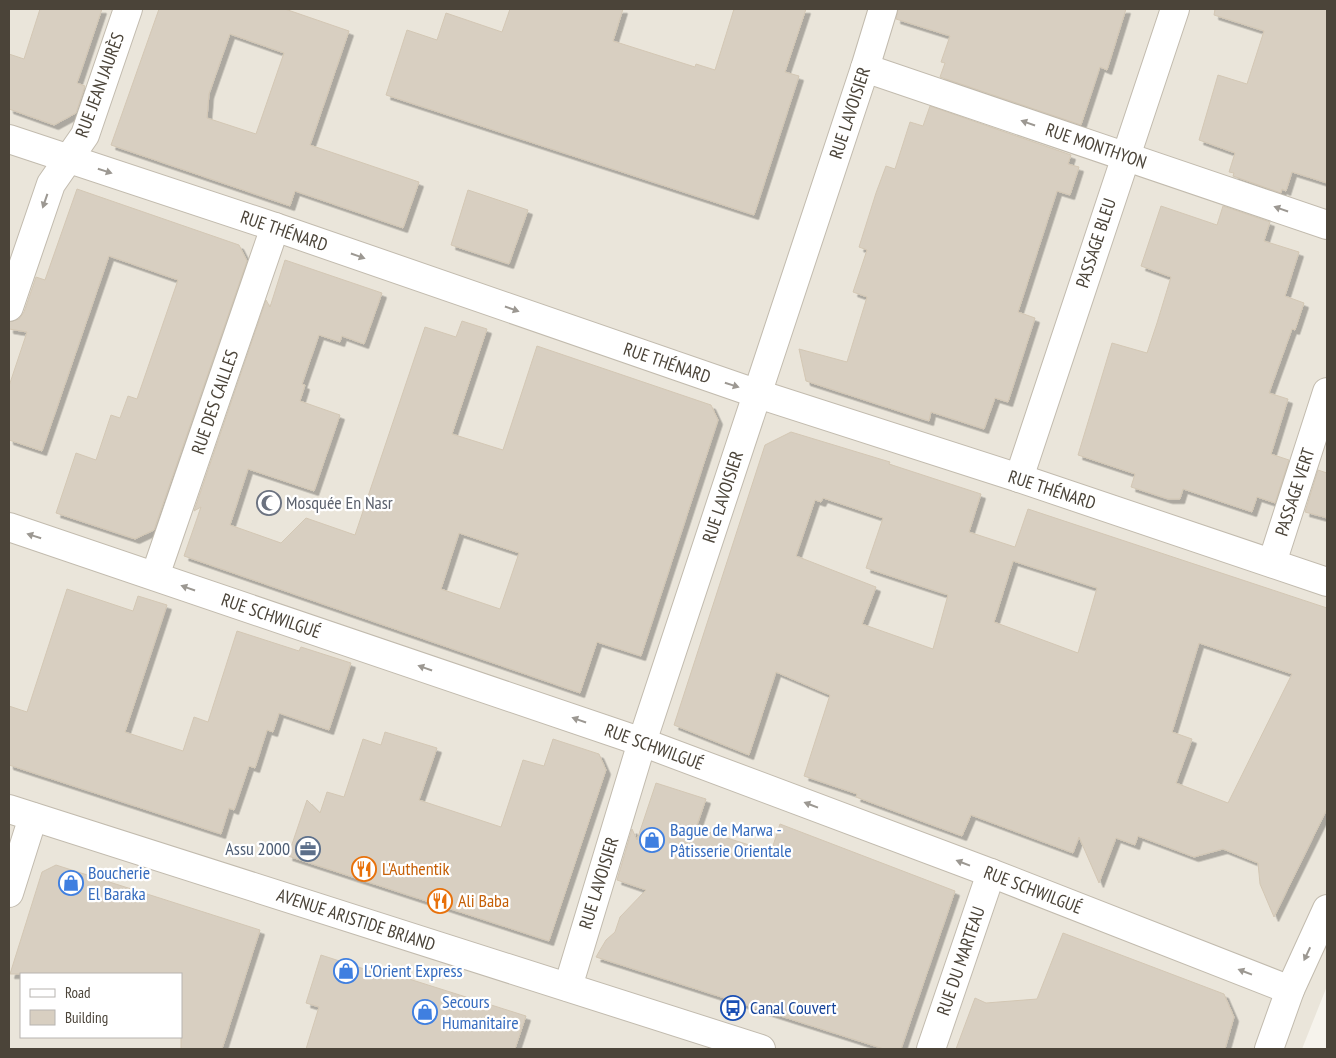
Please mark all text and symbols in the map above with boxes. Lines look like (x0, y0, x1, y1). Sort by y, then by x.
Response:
street label: RUE JEAN JAURÈS (70, 29, 129, 140)
street label: RUE LAVOISIER (824, 64, 875, 162)
street label: RUE MONTHYON (1043, 117, 1150, 174)
one-way arrow (1020, 119, 1035, 127)
one-way arrow (97, 168, 112, 175)
one-way arrow (41, 194, 49, 209)
street label: PASSAGE BLEU (1070, 195, 1121, 290)
street label: RUE THÉNARD (237, 205, 331, 256)
one-way arrow (1273, 205, 1288, 213)
one-way arrow (351, 253, 366, 260)
one-way arrow (505, 305, 520, 313)
street label: RUE THÉNARD (620, 337, 714, 388)
street label: RUE DES CAILLES (186, 346, 243, 457)
one-way arrow (724, 381, 739, 389)
street label: PASSAGE VERT (1270, 445, 1320, 539)
street label: RUE LAVOISIER (697, 448, 748, 546)
street label: RUE THÉNARD (1005, 465, 1099, 514)
mosque icon: Mosquée En Nasr (256, 490, 282, 516)
place label: Mosquée En Nasr (286, 491, 393, 514)
one-way arrow (27, 532, 42, 539)
one-way arrow (181, 583, 196, 591)
street label: RUE SCHWILGUÉ (218, 588, 324, 643)
one-way arrow (417, 664, 432, 672)
one-way arrow (571, 716, 586, 724)
street label: RUE SCHWILGUÉ (601, 718, 707, 775)
one-way arrow (803, 801, 818, 808)
place label: Bague de Marwa - Pâtisserie Orientale (670, 818, 792, 862)
shop icon: Bague de Marwa - Pâtisserie Orientale (639, 827, 665, 853)
street label: RUE LAVOISIER (574, 834, 624, 932)
office icon: Assu 2000 (295, 836, 321, 862)
place label: Assu 2000 (225, 837, 290, 860)
restaurant icon: L'Authentik (351, 856, 377, 882)
place label: L'Authentik (382, 857, 449, 880)
one-way arrow (956, 858, 970, 866)
street label: RUE SCHWILGUÉ (981, 860, 1086, 919)
place label: Boucherie El Baraka (88, 861, 150, 905)
shop icon: Boucherie El Baraka (58, 870, 84, 896)
street label: AVENUE ARISTIDE BRIAND (274, 883, 438, 956)
restaurant icon: Ali Baba (427, 888, 453, 914)
place label: Ali Baba (458, 889, 509, 912)
street label: RUE DU MARTEAU (931, 903, 990, 1018)
one-way arrow (1303, 947, 1311, 961)
shop icon: L'Orient Express (333, 958, 359, 984)
place label: L'Orient Express (364, 959, 463, 982)
one-way arrow (1237, 968, 1252, 976)
legend (20, 973, 182, 1038)
text: Road (65, 983, 91, 1002)
place label: Secours Humanitaire (442, 990, 519, 1034)
bus stop icon: Canal Couvert (720, 995, 746, 1021)
place label: Canal Couvert (750, 996, 836, 1019)
shop icon: Secours Humanitaire (412, 999, 438, 1025)
text: Building (65, 1008, 108, 1027)

